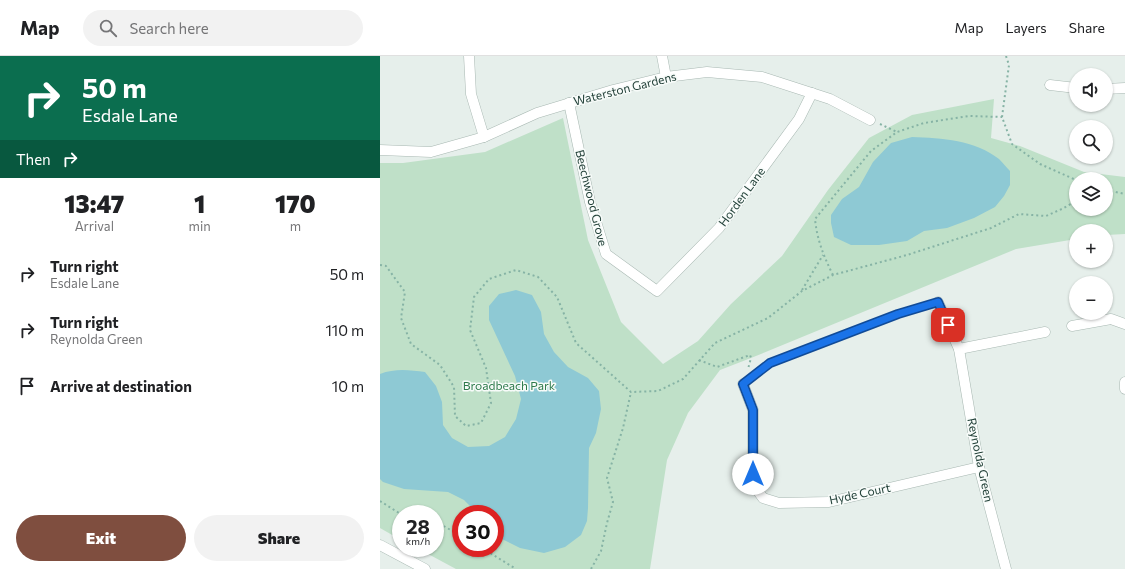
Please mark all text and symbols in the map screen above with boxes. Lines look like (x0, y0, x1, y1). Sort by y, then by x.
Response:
search box (83, 10, 363, 46)
text: Map (20, 16, 59, 39)
icon: search (97, 17, 119, 39)
text: Search here (129, 19, 209, 37)
text: Map (955, 19, 983, 36)
text: Layers (1005, 19, 1047, 36)
text: Share (1069, 19, 1105, 36)
street label: Waterston Gardens (572, 68, 678, 108)
map controls (1069, 68, 1113, 320)
button: sound (1069, 68, 1113, 112)
text: 50 m (82, 70, 147, 104)
icon: right (16, 72, 68, 124)
text: Esdale Lane (82, 104, 178, 126)
button: search (1069, 120, 1113, 164)
icon: right (59, 148, 81, 170)
street label: Beechwood Grove (573, 148, 611, 247)
text: Then (16, 150, 51, 168)
street label: Horden Lane (715, 164, 767, 229)
button: layers (1069, 172, 1113, 216)
text: 13:47 (64, 189, 124, 218)
text: 1 (194, 189, 205, 218)
text: 170 (275, 189, 316, 218)
text: Arrival (75, 218, 114, 234)
text: min (189, 218, 211, 234)
text: m (290, 218, 301, 234)
button: + (1069, 224, 1113, 268)
text: Turn right (50, 257, 119, 275)
icon: right (16, 263, 38, 285)
text: 50 m (330, 265, 364, 283)
text: Esdale Lane (50, 275, 119, 291)
button: − (1069, 276, 1113, 320)
pin (931, 308, 965, 342)
text: Turn right (50, 313, 119, 331)
icon: arrive (937, 314, 959, 336)
icon: right (16, 319, 38, 341)
text: 110 m (325, 321, 364, 339)
text: Reynolda Green (50, 331, 143, 347)
icon: arrive (16, 375, 38, 397)
text: Arrive at destination (50, 377, 192, 395)
text: 10 m (332, 377, 364, 395)
park label: Broadbeach Park (463, 378, 556, 392)
street label: Reynolda Green (965, 416, 997, 503)
position arrow (732, 453, 774, 495)
street label: Hyde Court (828, 480, 892, 506)
speed limit sign: 30 (452, 505, 504, 557)
text: 28 (406, 514, 430, 538)
button: Exit (16, 515, 186, 561)
button: Share (194, 515, 364, 561)
text: km/h (406, 535, 430, 547)

